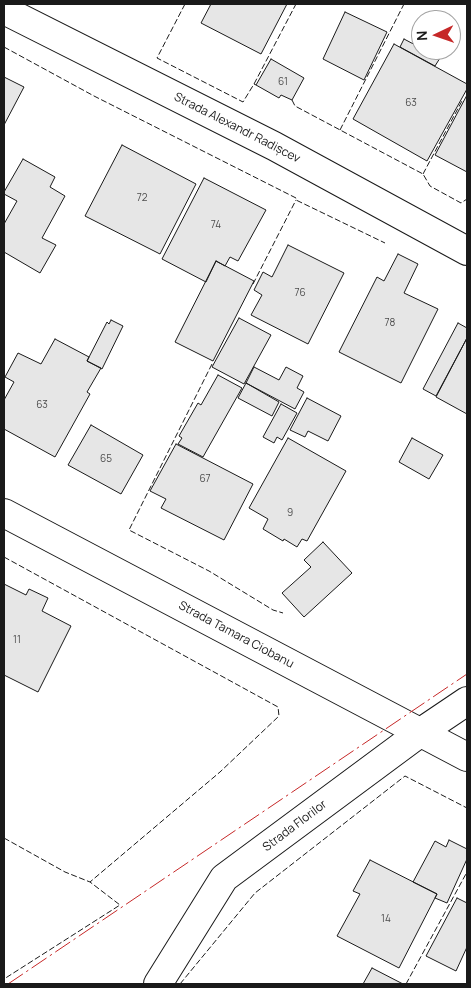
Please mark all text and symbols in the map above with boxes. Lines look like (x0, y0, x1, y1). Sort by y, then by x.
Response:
north arrow (411, 10, 461, 60)
text: N (412, 30, 431, 41)
house number: 61 (278, 76, 288, 88)
street label: Strada Alexandr Radișcev (171, 90, 303, 166)
house number: 63 (405, 97, 417, 109)
house number: 72 (137, 192, 147, 204)
house number: 74 (211, 219, 221, 231)
house number: 76 (294, 287, 306, 299)
house number: 78 (385, 317, 395, 329)
house number: 63 (36, 399, 48, 411)
house number: 65 (100, 453, 112, 465)
house number: 67 (199, 473, 211, 485)
house number: 9 (287, 507, 293, 519)
street label: Strada Tamara Ciobanu (176, 598, 296, 672)
house number: 11 (13, 634, 21, 646)
street label: Strada Florilor (260, 797, 330, 855)
house number: 14 (381, 913, 391, 925)

